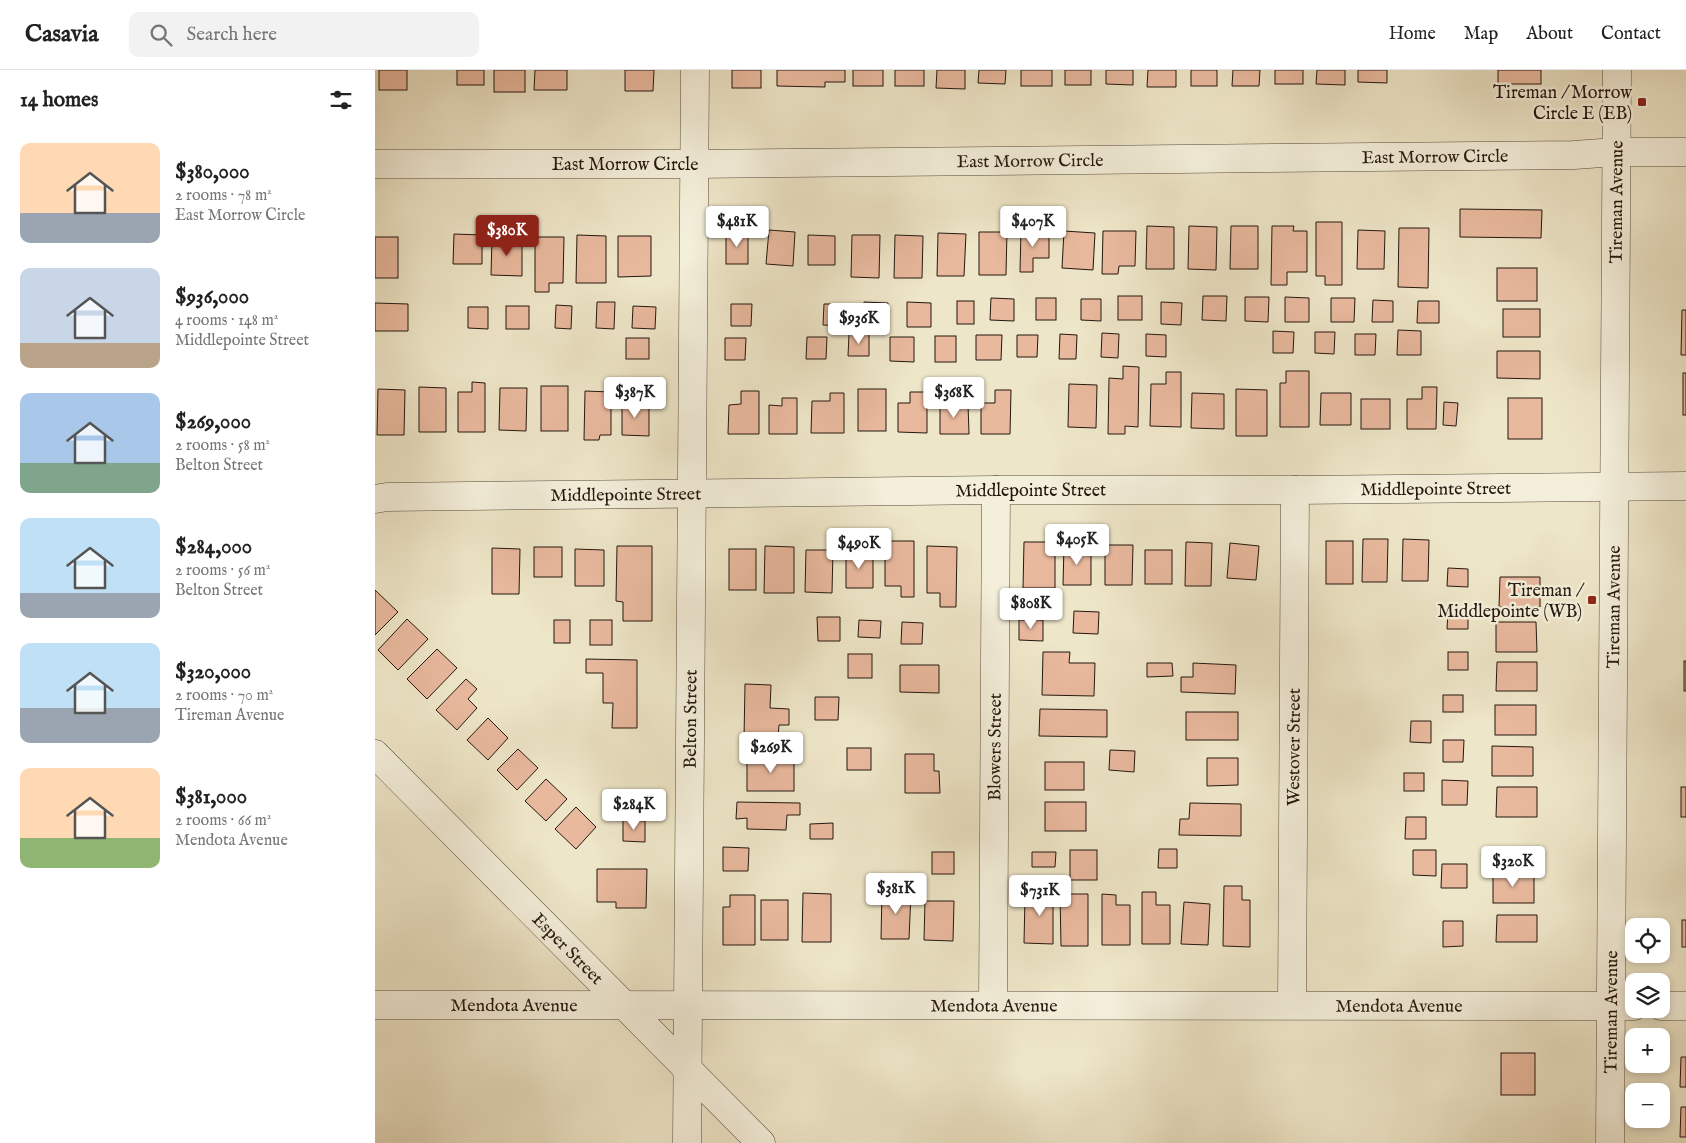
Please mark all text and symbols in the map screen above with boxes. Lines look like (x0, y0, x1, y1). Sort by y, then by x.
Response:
search box (129, 12, 479, 57)
text: Casavia (25, 19, 99, 50)
icon: search (147, 21, 175, 49)
text: Search here (187, 23, 277, 47)
text: Home (1389, 23, 1436, 46)
text: Map (1464, 23, 1498, 46)
text: About (1526, 23, 1573, 46)
text: Contact (1601, 23, 1661, 46)
place label: Tireman / Morrow Circle E (EB) (1493, 82, 1633, 126)
icon: filters (327, 86, 355, 114)
text: 14 homes (20, 87, 98, 114)
marker: Tireman / Morrow Circle E (EB) (1636, 96, 1648, 108)
street label: Tireman Avenue (1606, 140, 1630, 264)
street label: East Morrow Circle (1362, 146, 1508, 170)
street label: East Morrow Circle (957, 150, 1103, 174)
street label: East Morrow Circle (552, 154, 698, 177)
text: $380,000 (175, 159, 250, 186)
icon: home (60, 163, 120, 223)
text: 2 rooms · 78 m² (175, 186, 272, 206)
text: East Morrow Circle (175, 206, 305, 226)
pin: $481K (702, 206, 772, 248)
pin: $407K (998, 206, 1068, 248)
text: $481K (717, 212, 757, 232)
text: $407K (1011, 212, 1055, 232)
pin: $380K (472, 214, 542, 257)
text: $380K (487, 221, 527, 241)
text: $936,000 (175, 284, 249, 311)
icon: home (60, 288, 120, 348)
pin: $936K (824, 302, 894, 345)
text: $936K (839, 309, 879, 329)
text: 4 rooms · 148 m² (175, 311, 278, 331)
text: Middlepointe Street (175, 331, 309, 351)
pin: $387K (600, 376, 670, 419)
pin: $368K (919, 376, 989, 419)
text: $387K (615, 383, 655, 403)
text: $368K (934, 383, 974, 403)
text: $269,000 (175, 409, 251, 436)
icon: home (60, 413, 120, 473)
text: 2 rooms · 58 m² (175, 436, 270, 456)
text: Belton Street (175, 456, 263, 476)
street label: Middlepointe Street (1360, 478, 1511, 502)
street label: Middlepointe Street (955, 480, 1106, 503)
street label: Middlepointe Street (550, 483, 701, 508)
pin: $405K (1042, 524, 1112, 566)
pin: $490K (824, 528, 894, 570)
text: $405K (1056, 530, 1098, 550)
text: $284,000 (175, 534, 252, 561)
text: $490K (837, 534, 881, 554)
icon: home (60, 538, 120, 598)
street label: Tireman Avenue (1603, 545, 1627, 669)
text: 2 rooms · 56 m² (175, 561, 270, 581)
place label: Tireman / Middlepointe (WB) (1437, 580, 1585, 624)
text: Belton Street (175, 581, 263, 601)
pin: $808K (996, 588, 1066, 630)
text: $808K (1011, 594, 1051, 614)
marker: Tireman / Middlepointe (WB) (1586, 594, 1598, 606)
text: $320,000 (175, 659, 251, 686)
icon: home (60, 663, 120, 723)
street label: Belton Street (680, 669, 704, 769)
text: 2 rooms · 70 m² (175, 686, 273, 706)
street label: Westover Street (1283, 688, 1307, 806)
street label: Blowers Street (984, 693, 1008, 801)
text: Tireman Avenue (175, 706, 284, 726)
pin: $269K (736, 732, 806, 774)
text: $269K (750, 738, 792, 758)
text: $381,000 (175, 784, 247, 811)
icon: home (60, 788, 120, 848)
pin: $284K (599, 788, 669, 831)
text: $284K (613, 795, 655, 815)
text: 2 rooms · 66 m² (175, 811, 271, 831)
text: Mendota Avenue (175, 831, 288, 851)
pin: $320K (1478, 846, 1548, 888)
text: $320K (1492, 852, 1534, 872)
pin: $381K (861, 872, 931, 915)
pin: $731K (1005, 874, 1075, 917)
text: $381K (877, 879, 915, 899)
text: $731K (1020, 881, 1060, 901)
street label: Esper Street (526, 909, 608, 990)
map controls (1625, 918, 1670, 1128)
button: locate (1625, 918, 1670, 963)
street label: Tireman Avenue (1600, 950, 1624, 1074)
button: layers (1625, 973, 1670, 1018)
street label: Mendota Avenue (451, 995, 577, 1018)
street label: Mendota Avenue (931, 995, 1057, 1019)
street label: Mendota Avenue (1336, 996, 1462, 1019)
button: + (1625, 1028, 1670, 1073)
button: − (1625, 1083, 1670, 1128)

